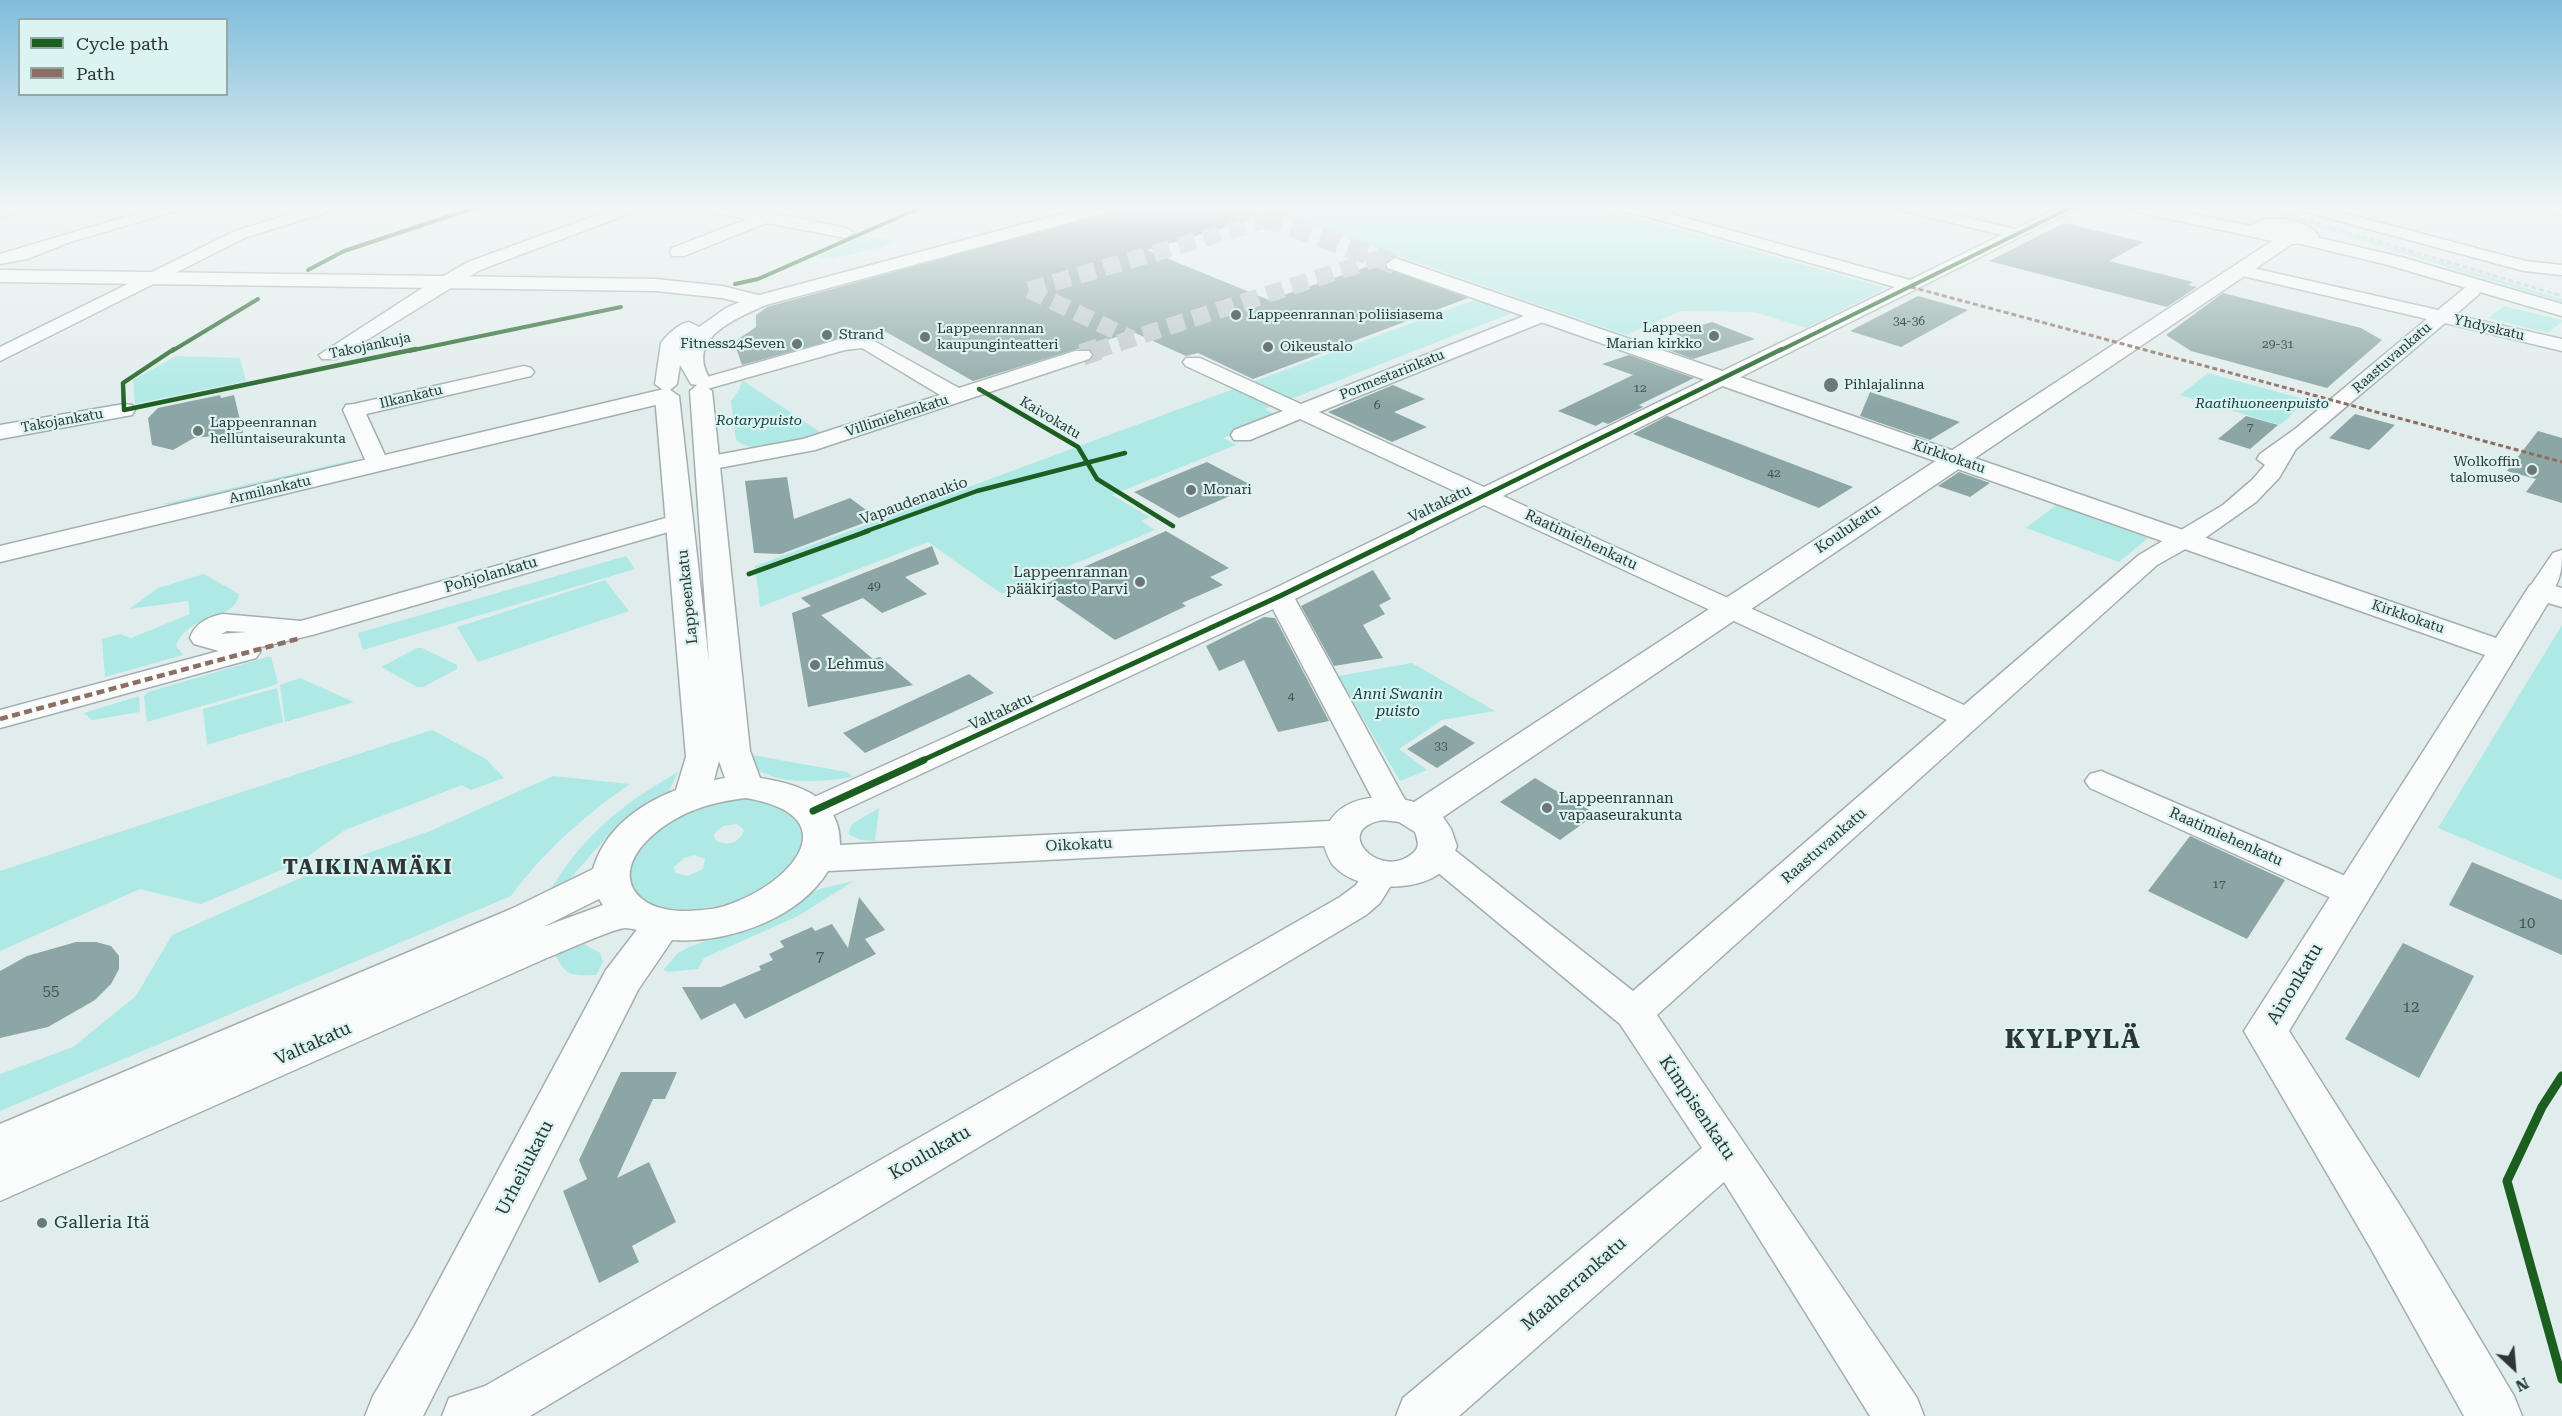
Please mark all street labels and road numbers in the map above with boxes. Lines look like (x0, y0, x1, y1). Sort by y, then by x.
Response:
street label: Yhdyskatu (2452, 312, 2526, 344)
street label: Raastuvankatu (2349, 319, 2435, 397)
street label: Takojankuja (328, 329, 412, 363)
street label: Pormestarinkatu (1337, 346, 1447, 404)
street label: Ilkankatu (378, 382, 444, 412)
street label: Villimiehenkatu (843, 391, 951, 441)
street label: Kaivokatu (1016, 393, 1084, 443)
street label: Takojankatu (19, 405, 105, 437)
street label: Kirkkokatu (1910, 437, 1988, 477)
street label: Armilankatu (228, 472, 312, 508)
street label: Vapaudenaukio (858, 473, 970, 529)
street label: Valtakatu (1406, 481, 1474, 527)
street label: Koulukatu (1812, 501, 1884, 557)
street label: Raatimiehenkatu (1522, 506, 1640, 574)
street label: Lappeenkatu (674, 549, 702, 645)
street label: Pohjolankatu (442, 553, 540, 597)
street label: Kirkkokatu (2369, 597, 2447, 637)
street label: Valtakatu (966, 690, 1036, 734)
street label: Raastuvankatu (1778, 804, 1870, 888)
street label: Raatimiehenkatu (2166, 804, 2286, 870)
street label: Oikokatu (1045, 834, 1113, 856)
street label: Ainonkatu (2262, 940, 2328, 1028)
street label: Valtakatu (271, 1018, 355, 1070)
street label: Kimpisenkatu (1654, 1052, 1740, 1164)
street label: Urheilukatu (492, 1117, 558, 1219)
street label: Koulukatu (886, 1121, 974, 1185)
street label: Maaherrankatu (1517, 1233, 1631, 1335)

